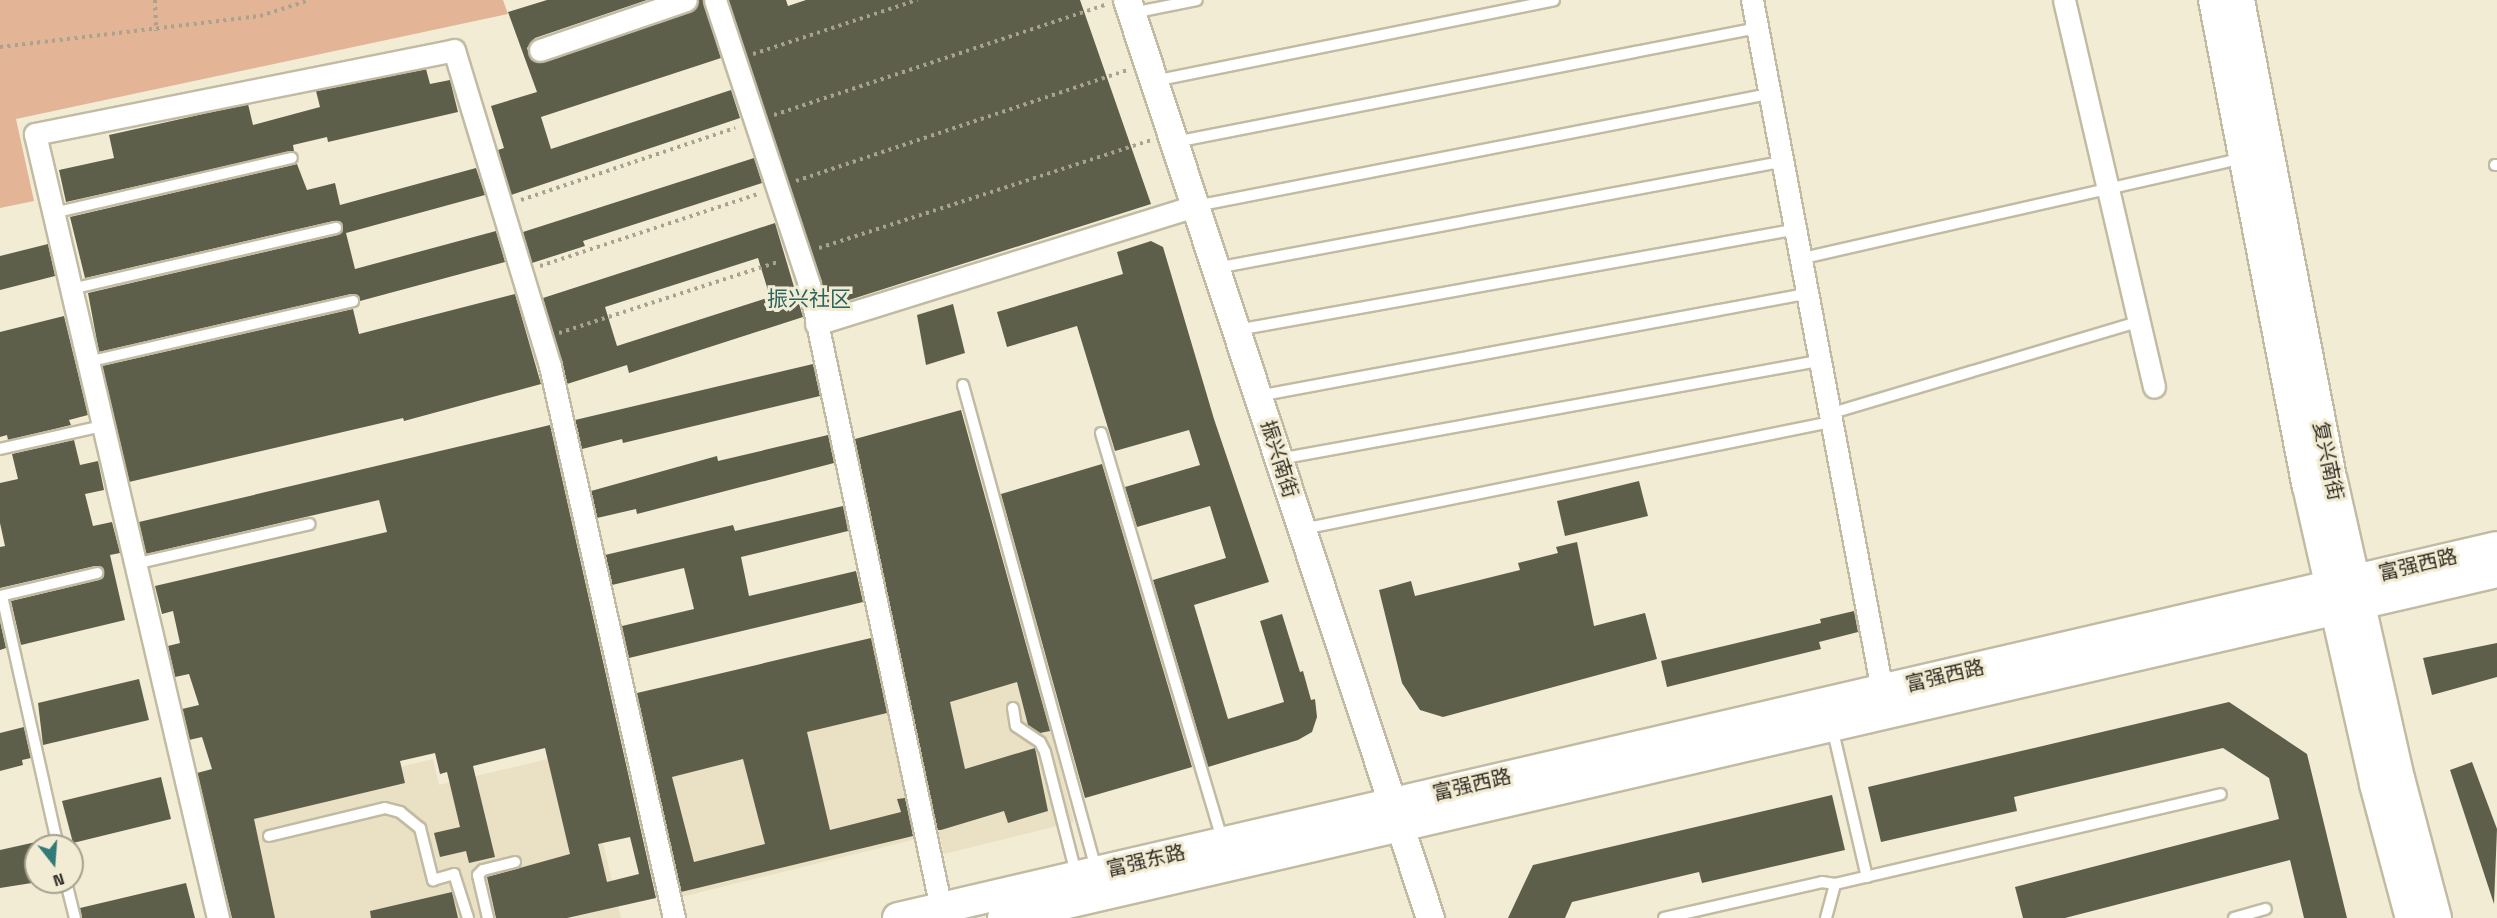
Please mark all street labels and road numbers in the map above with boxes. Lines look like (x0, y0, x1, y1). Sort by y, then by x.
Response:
street label: 振兴南街 (1255, 417, 1303, 501)
street label: 复兴南街 (2308, 419, 2348, 503)
street label: 富强西路 (2376, 544, 2460, 586)
street label: 富强西路 (1903, 655, 1987, 697)
street label: 富强西路 (1430, 764, 1514, 806)
street label: 富强东路 (1104, 840, 1188, 882)

